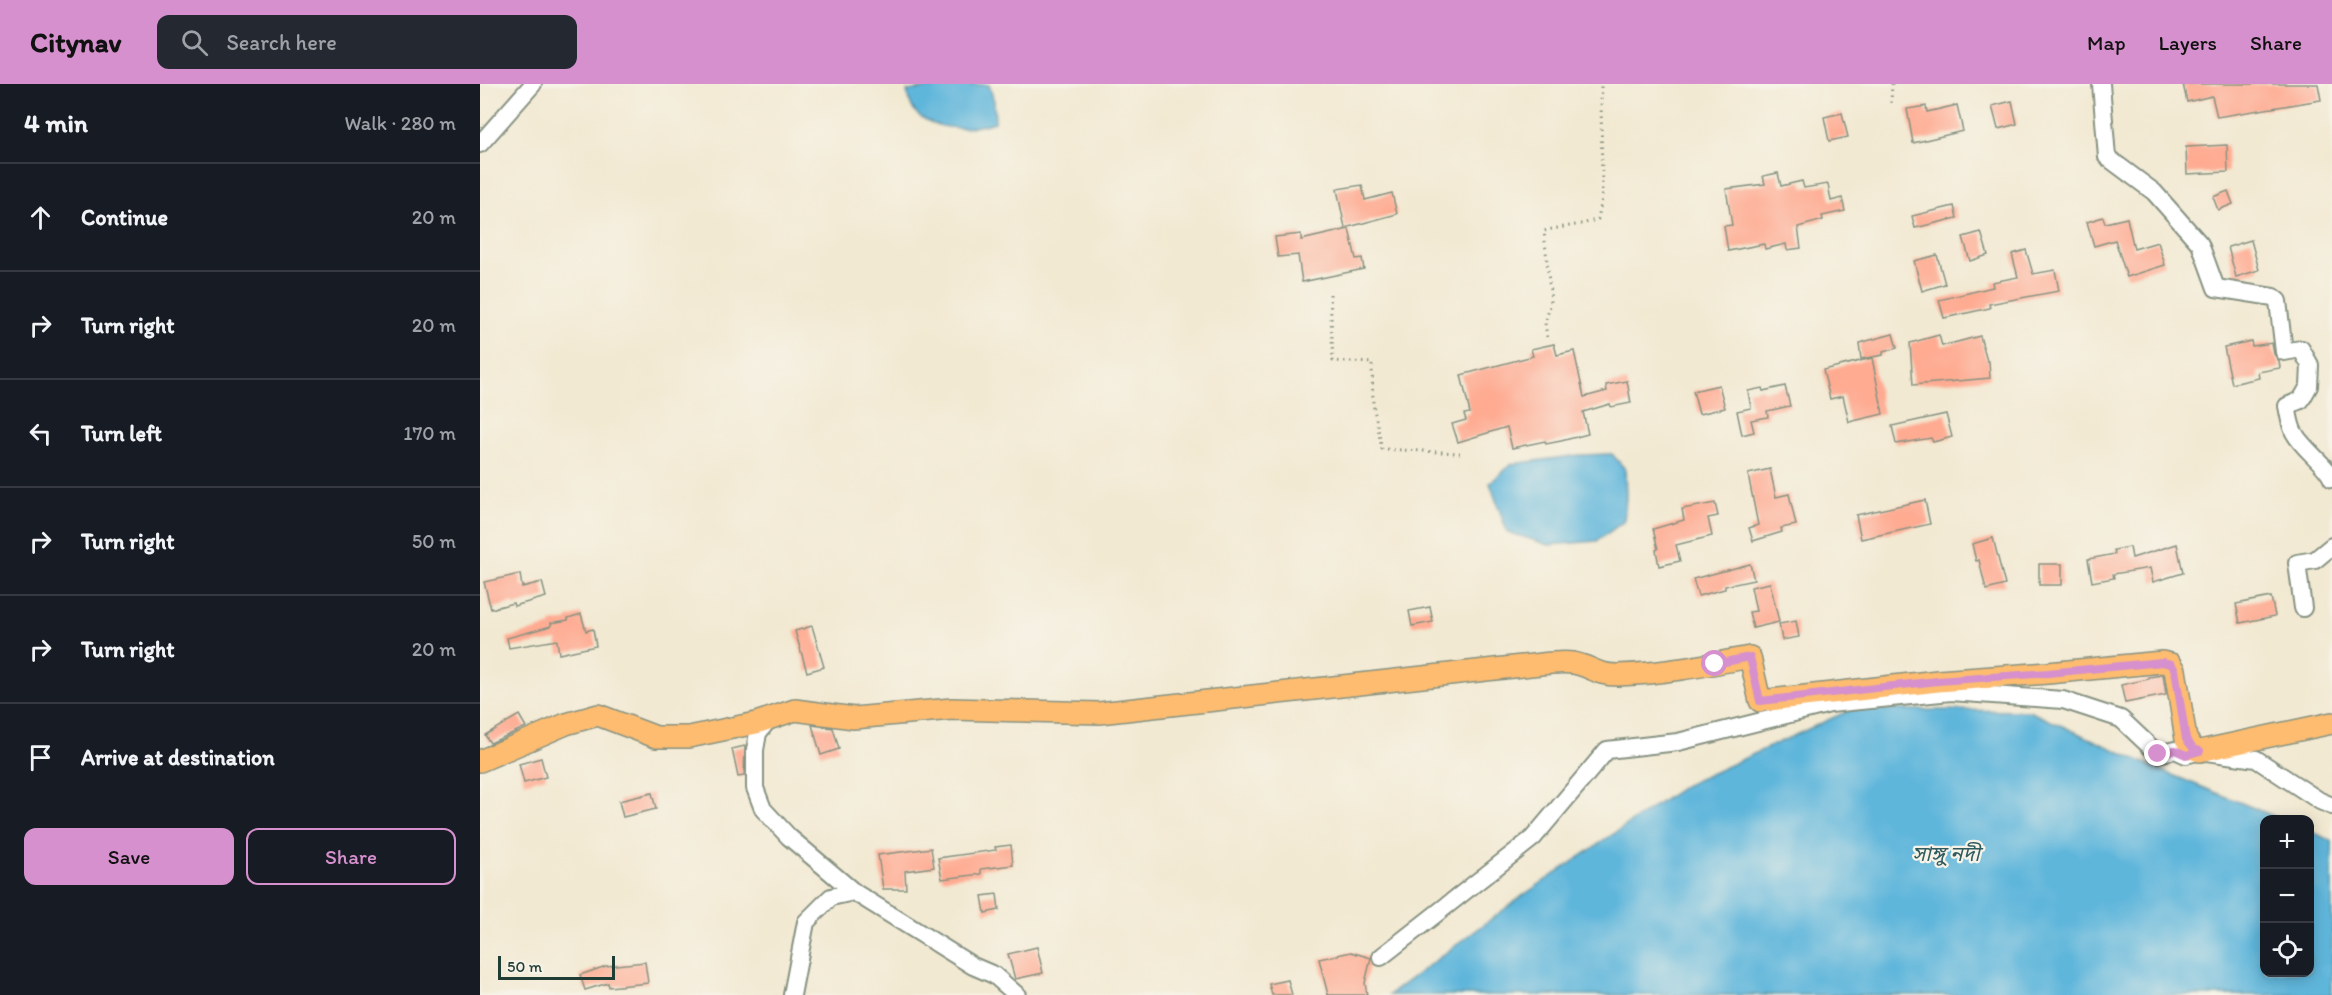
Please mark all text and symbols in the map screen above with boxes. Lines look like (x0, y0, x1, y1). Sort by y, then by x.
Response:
search box (157, 15, 577, 69)
text: Citynav (30, 25, 121, 59)
icon: search (178, 26, 211, 59)
text: Search here (226, 29, 337, 56)
text: Map (2087, 30, 2126, 55)
text: Layers (2159, 30, 2217, 55)
text: Share (2250, 30, 2302, 55)
text: 4 min (24, 107, 88, 139)
text: Walk · 280 m (344, 111, 456, 135)
icon: ahead (24, 201, 57, 234)
text: Continue (81, 204, 168, 231)
text: 20 m (412, 205, 456, 229)
icon: right (24, 309, 57, 342)
text: Turn right (81, 312, 175, 339)
text: 20 m (412, 313, 456, 337)
icon: left (24, 417, 57, 450)
text: Turn left (81, 420, 162, 447)
text: 170 m (403, 421, 456, 445)
icon: right (24, 525, 57, 558)
text: Turn right (81, 528, 175, 555)
text: 50 m (412, 529, 456, 553)
icon: right (24, 633, 57, 666)
text: Turn right (81, 636, 175, 663)
text: 20 m (412, 637, 456, 661)
route start (1701, 650, 1727, 676)
route end (2144, 740, 2170, 766)
icon: arrive (24, 741, 57, 774)
text: Arrive at destination (81, 744, 275, 771)
map controls (2260, 815, 2314, 977)
button: + (2260, 815, 2314, 869)
button: Save (24, 828, 234, 885)
button: Share (246, 828, 456, 885)
water label: সাঙ্গু নদী (1912, 841, 1984, 866)
button: − (2260, 869, 2314, 923)
button: locate (2260, 923, 2314, 977)
scale bar (498, 953, 615, 980)
text: 50 m (507, 957, 542, 976)

